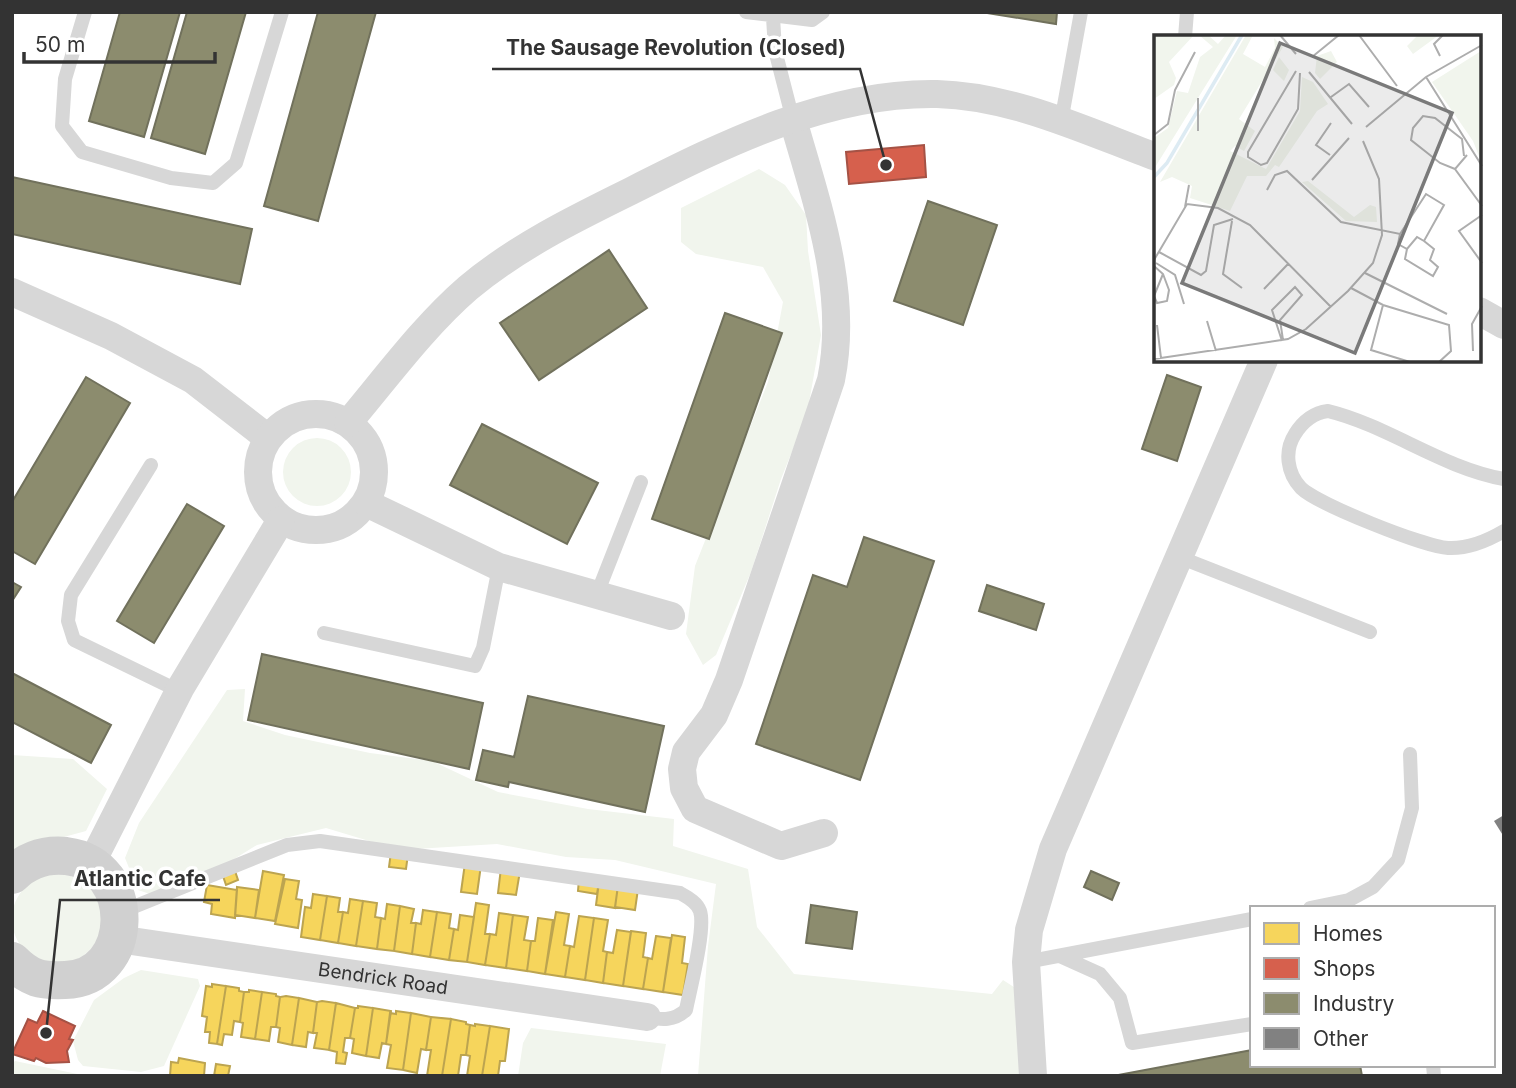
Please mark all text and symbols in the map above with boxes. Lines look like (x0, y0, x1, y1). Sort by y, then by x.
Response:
scale bar (24, 21, 215, 65)
callout: The Sausage Revolution (Closed) (492, 27, 860, 69)
text: 50 m (35, 32, 85, 57)
text: The Sausage Revolution (Closed) (506, 35, 846, 60)
inset map (1154, 35, 1481, 362)
callout: Atlantic Cafe (60, 858, 220, 900)
text: Atlantic Cafe (74, 866, 206, 891)
legend (1250, 906, 1495, 1067)
text: Homes (1313, 921, 1383, 946)
text: Shops (1313, 956, 1375, 981)
street label: Bendrick Road (317, 958, 450, 1000)
text: Industry (1313, 991, 1395, 1016)
text: Other (1313, 1026, 1369, 1051)

